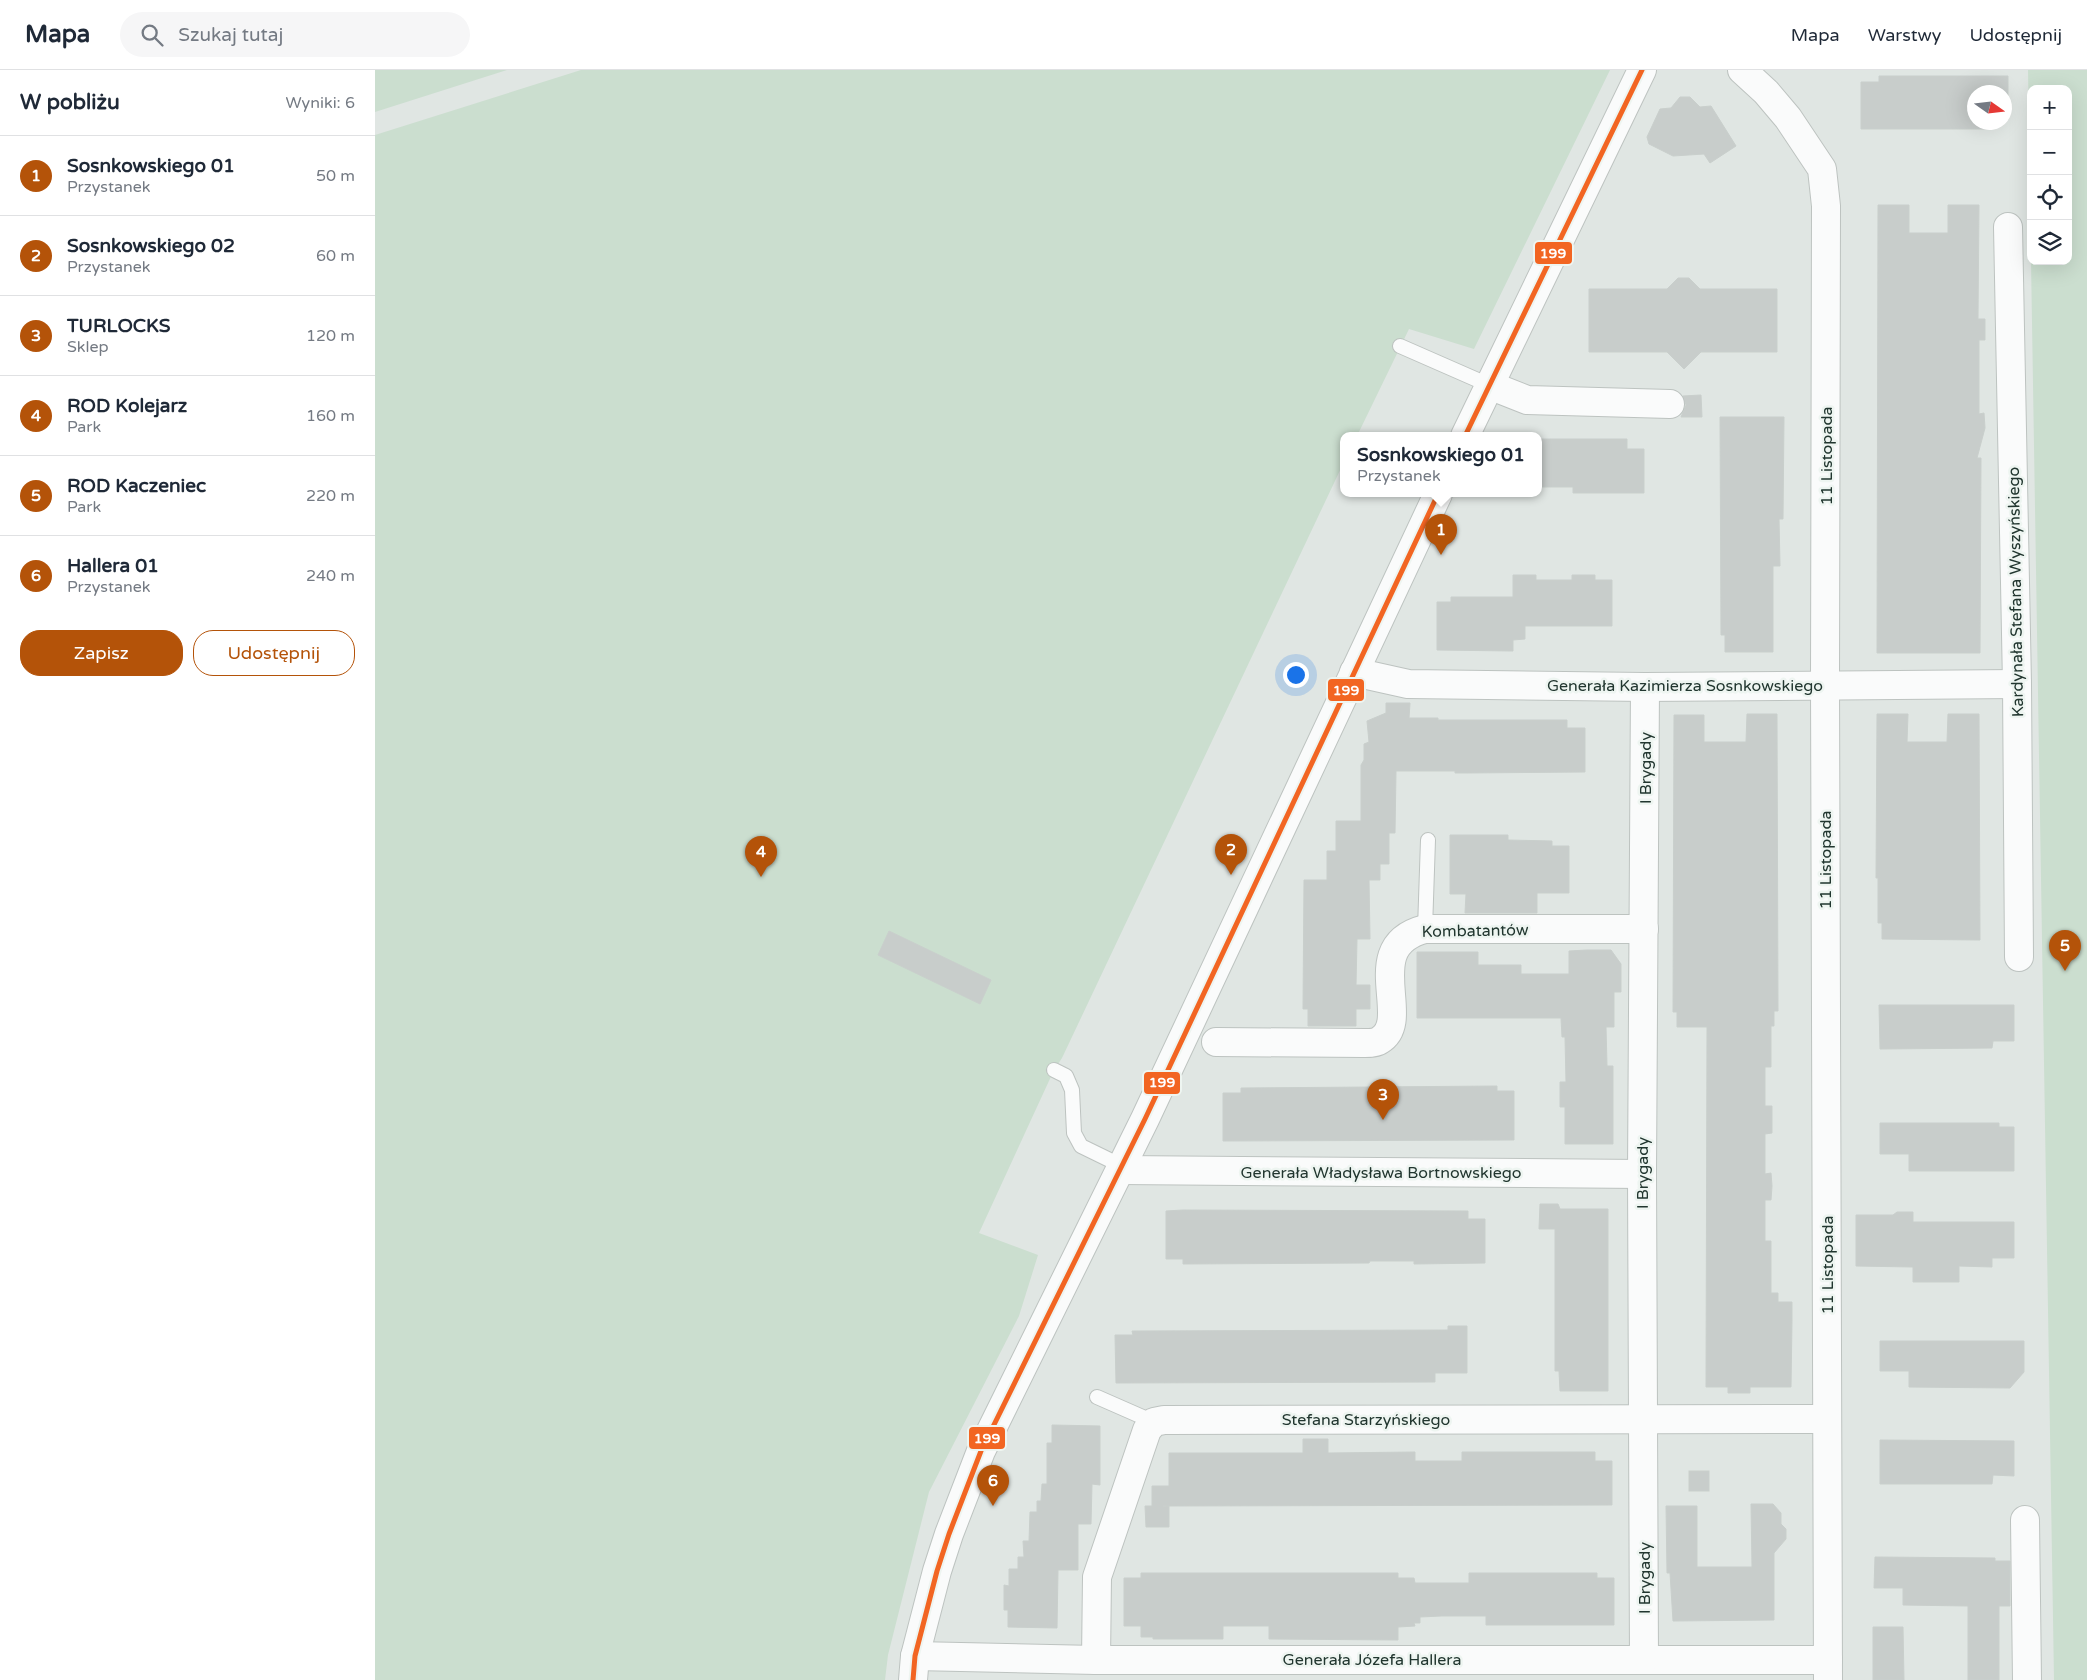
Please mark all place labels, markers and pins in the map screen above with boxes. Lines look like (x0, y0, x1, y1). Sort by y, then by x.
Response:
pin: 1 (1425, 514, 1457, 555)
pin: 2 (1215, 834, 1247, 875)
pin: 4 (745, 836, 777, 877)
pin: 5 (2049, 930, 2081, 971)
pin: 3 (1367, 1079, 1399, 1120)
pin: 6 (977, 1465, 1009, 1506)

